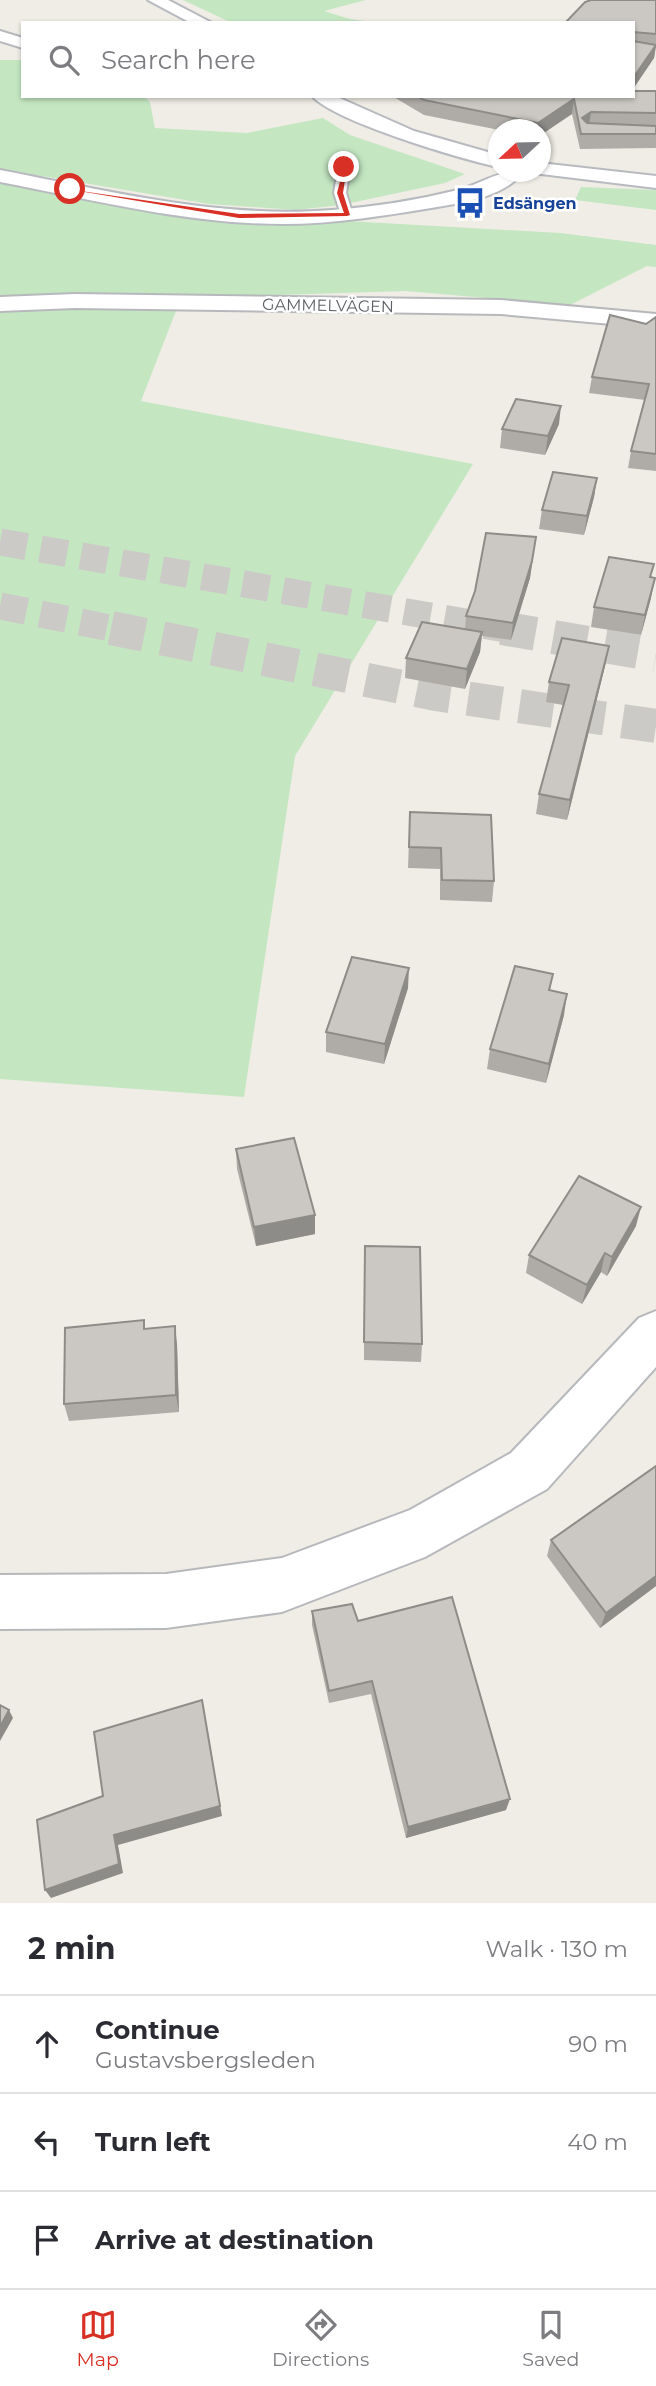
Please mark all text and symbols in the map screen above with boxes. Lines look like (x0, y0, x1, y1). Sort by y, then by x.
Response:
search box (21, 21, 635, 98)
icon: search (45, 41, 83, 79)
text: Search here (101, 44, 256, 76)
north arrow (488, 119, 551, 182)
route end (328, 151, 359, 182)
route start (54, 173, 85, 204)
bus stop icon: Edsängen (453, 186, 487, 220)
place label: Edsängen (493, 194, 577, 213)
street label: GAMMELVÄGEN (262, 294, 394, 316)
text: 2 min (28, 1930, 115, 1967)
text: Walk · 130 m (485, 1935, 628, 1963)
text: Continue (95, 2014, 220, 2046)
icon: ahead (28, 2025, 66, 2063)
text: 90 m (568, 2030, 628, 2058)
text: Gustavsbergsleden (95, 2046, 316, 2074)
icon: left (28, 2123, 66, 2161)
text: Turn left (95, 2126, 211, 2158)
text: 40 m (567, 2128, 628, 2156)
icon: arrive (28, 2221, 66, 2259)
text: Arrive at destination (95, 2224, 374, 2256)
tab: Map (77, 2306, 119, 2371)
tab: Directions (272, 2306, 369, 2371)
tab: Saved (522, 2306, 579, 2371)

